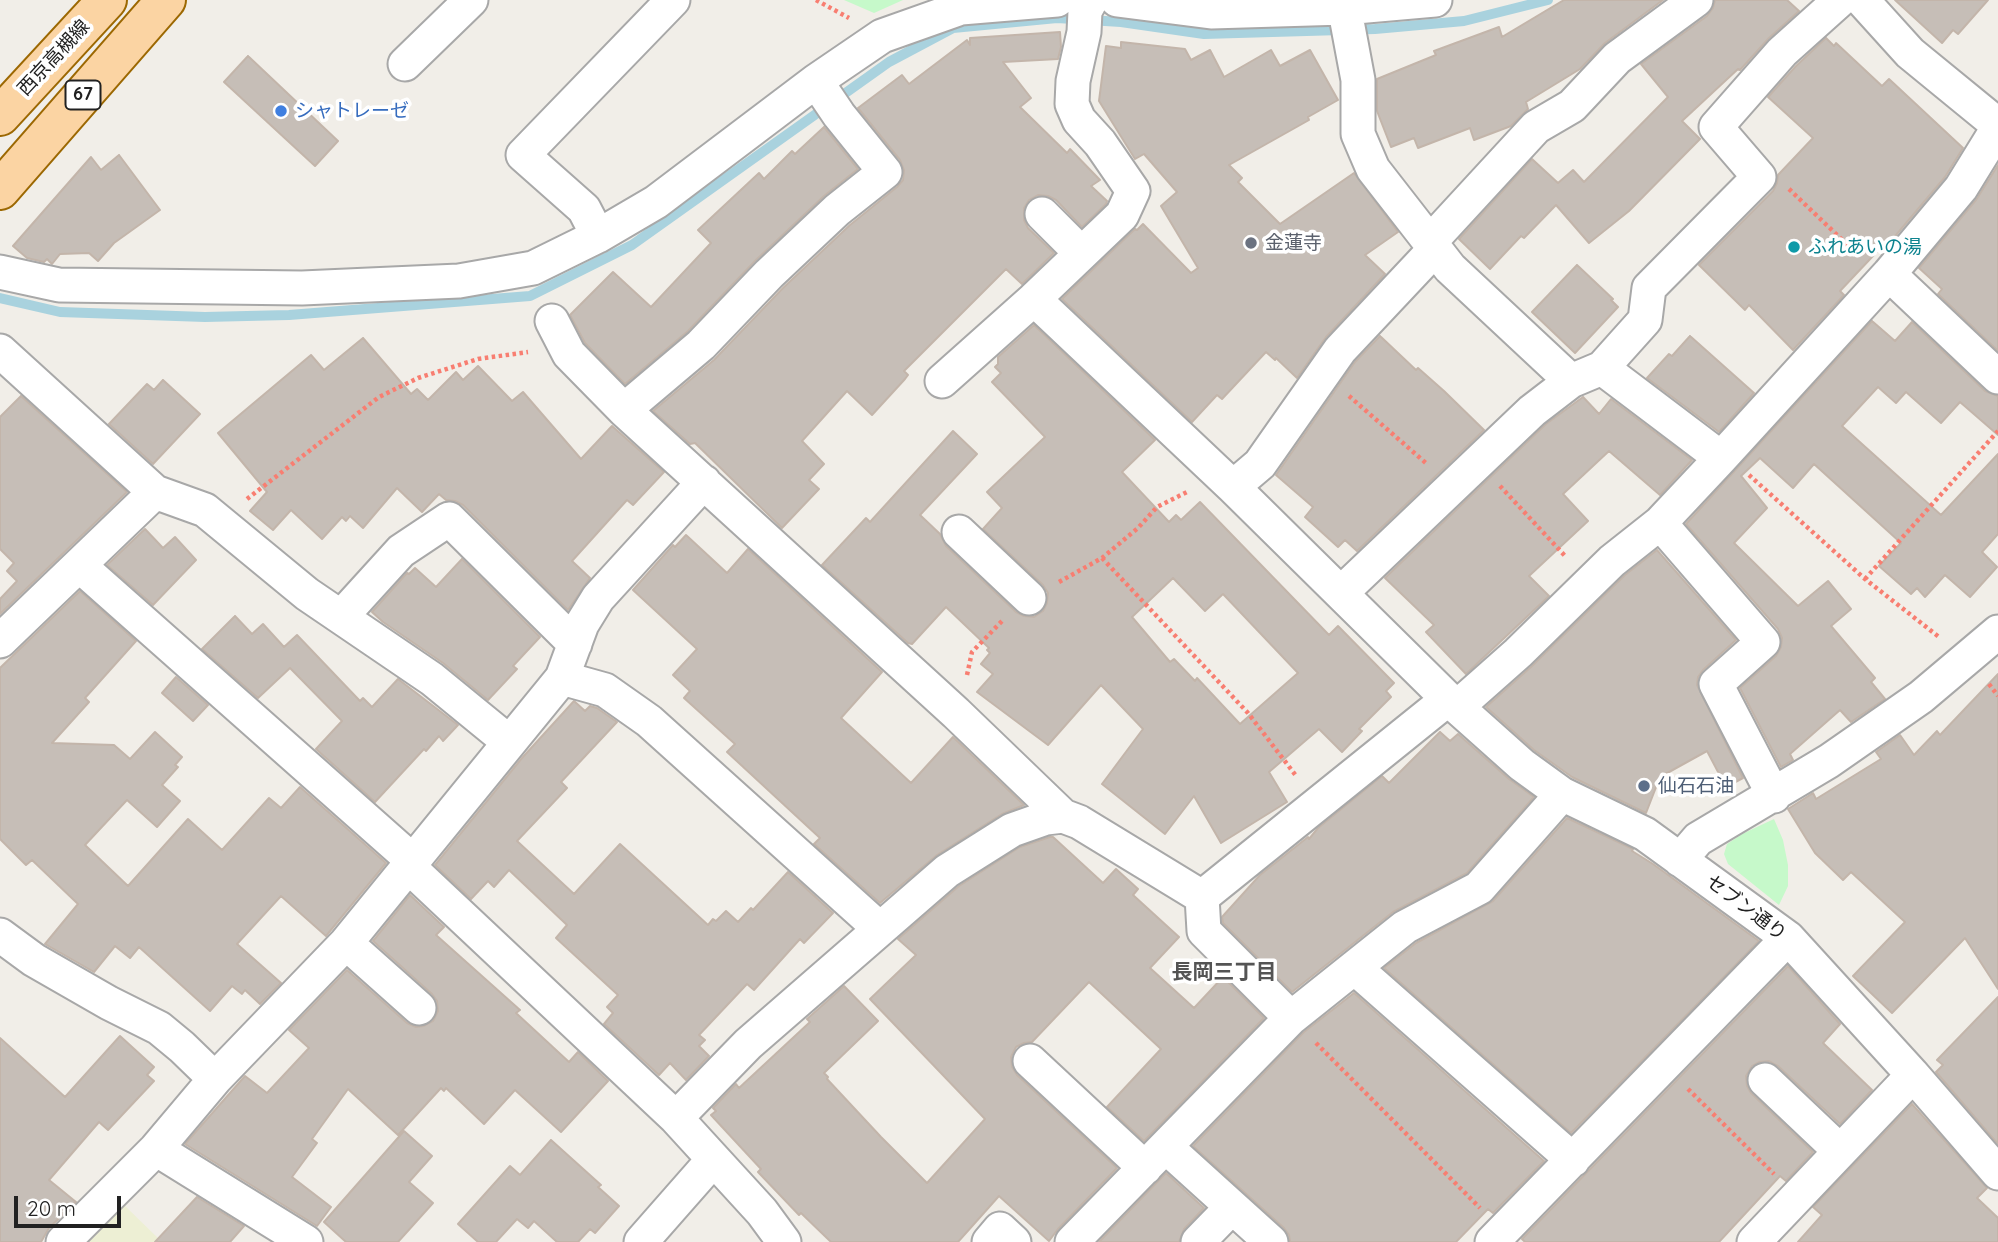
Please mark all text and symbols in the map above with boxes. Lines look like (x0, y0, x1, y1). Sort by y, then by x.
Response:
street label: 西京高槻線 (13, 15, 95, 101)
road number: 67 (66, 80, 100, 110)
place label: シャトレーゼ (295, 100, 409, 122)
marker: シャトレーゼ (273, 103, 289, 119)
place label: 金蓮寺 (1265, 232, 1322, 254)
marker: 金蓮寺 (1243, 235, 1259, 251)
place label: ふれあいの湯 (1808, 236, 1922, 258)
marker: ふれあいの湯 (1786, 239, 1802, 255)
place label: 仙石石油 (1658, 775, 1734, 797)
marker: 仙石石油 (1636, 778, 1652, 794)
street label: セブン通り (1701, 870, 1791, 946)
district label: 長岡三丁目 (1172, 960, 1276, 986)
scale bar (18, 1182, 124, 1226)
text: 20 m (27, 1195, 76, 1221)

